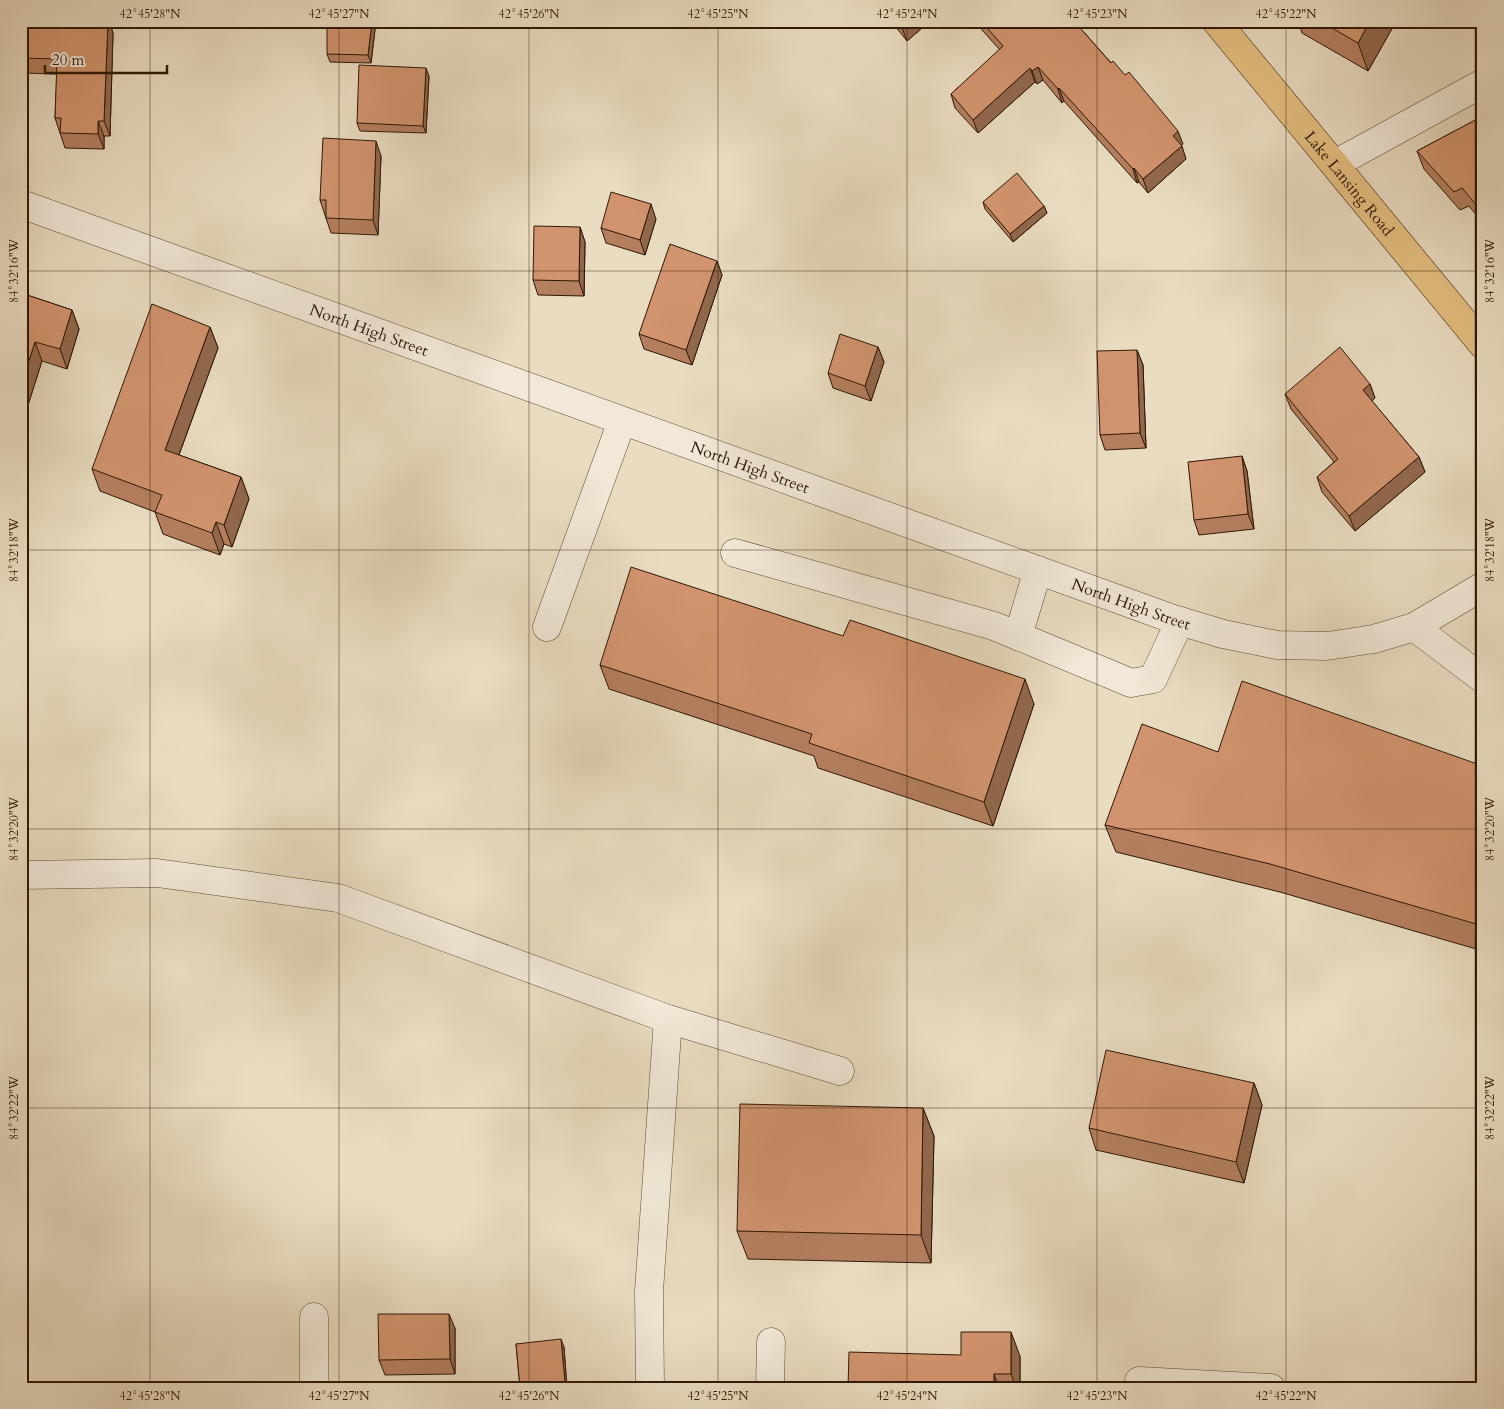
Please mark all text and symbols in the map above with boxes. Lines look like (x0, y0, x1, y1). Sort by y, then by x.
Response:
text: 42°45'28"N (120, 6, 181, 22)
text: 42°45'27"N (309, 6, 370, 22)
text: 42°45'26"N (499, 6, 560, 22)
text: 42°45'25"N (688, 6, 749, 22)
text: 42°45'24"N (877, 6, 938, 22)
text: 42°45'23"N (1067, 6, 1128, 22)
text: 42°45'22"N (1256, 6, 1317, 22)
scale bar (45, 42, 168, 74)
text: 20 m (52, 50, 84, 70)
street label: Lake Lansing Road (1299, 127, 1399, 241)
text: 84°32'16"W (6, 238, 22, 303)
text: 84°32'16"W (1482, 238, 1498, 303)
street label: North High Street (306, 299, 431, 362)
street label: North High Street (687, 436, 812, 499)
text: 84°32'18"W (6, 517, 22, 582)
text: 84°32'18"W (1482, 517, 1498, 582)
street label: North High Street (1068, 573, 1193, 636)
text: 84°32'20"W (6, 796, 22, 861)
text: 84°32'20"W (1482, 796, 1498, 861)
text: 84°32'22"W (6, 1075, 22, 1140)
text: 84°32'22"W (1482, 1075, 1498, 1140)
text: 42°45'28"N (120, 1388, 181, 1404)
text: 42°45'27"N (309, 1388, 370, 1404)
text: 42°45'26"N (499, 1388, 560, 1404)
text: 42°45'25"N (688, 1388, 749, 1404)
text: 42°45'24"N (877, 1388, 938, 1404)
text: 42°45'23"N (1067, 1388, 1128, 1404)
text: 42°45'22"N (1256, 1388, 1317, 1404)

